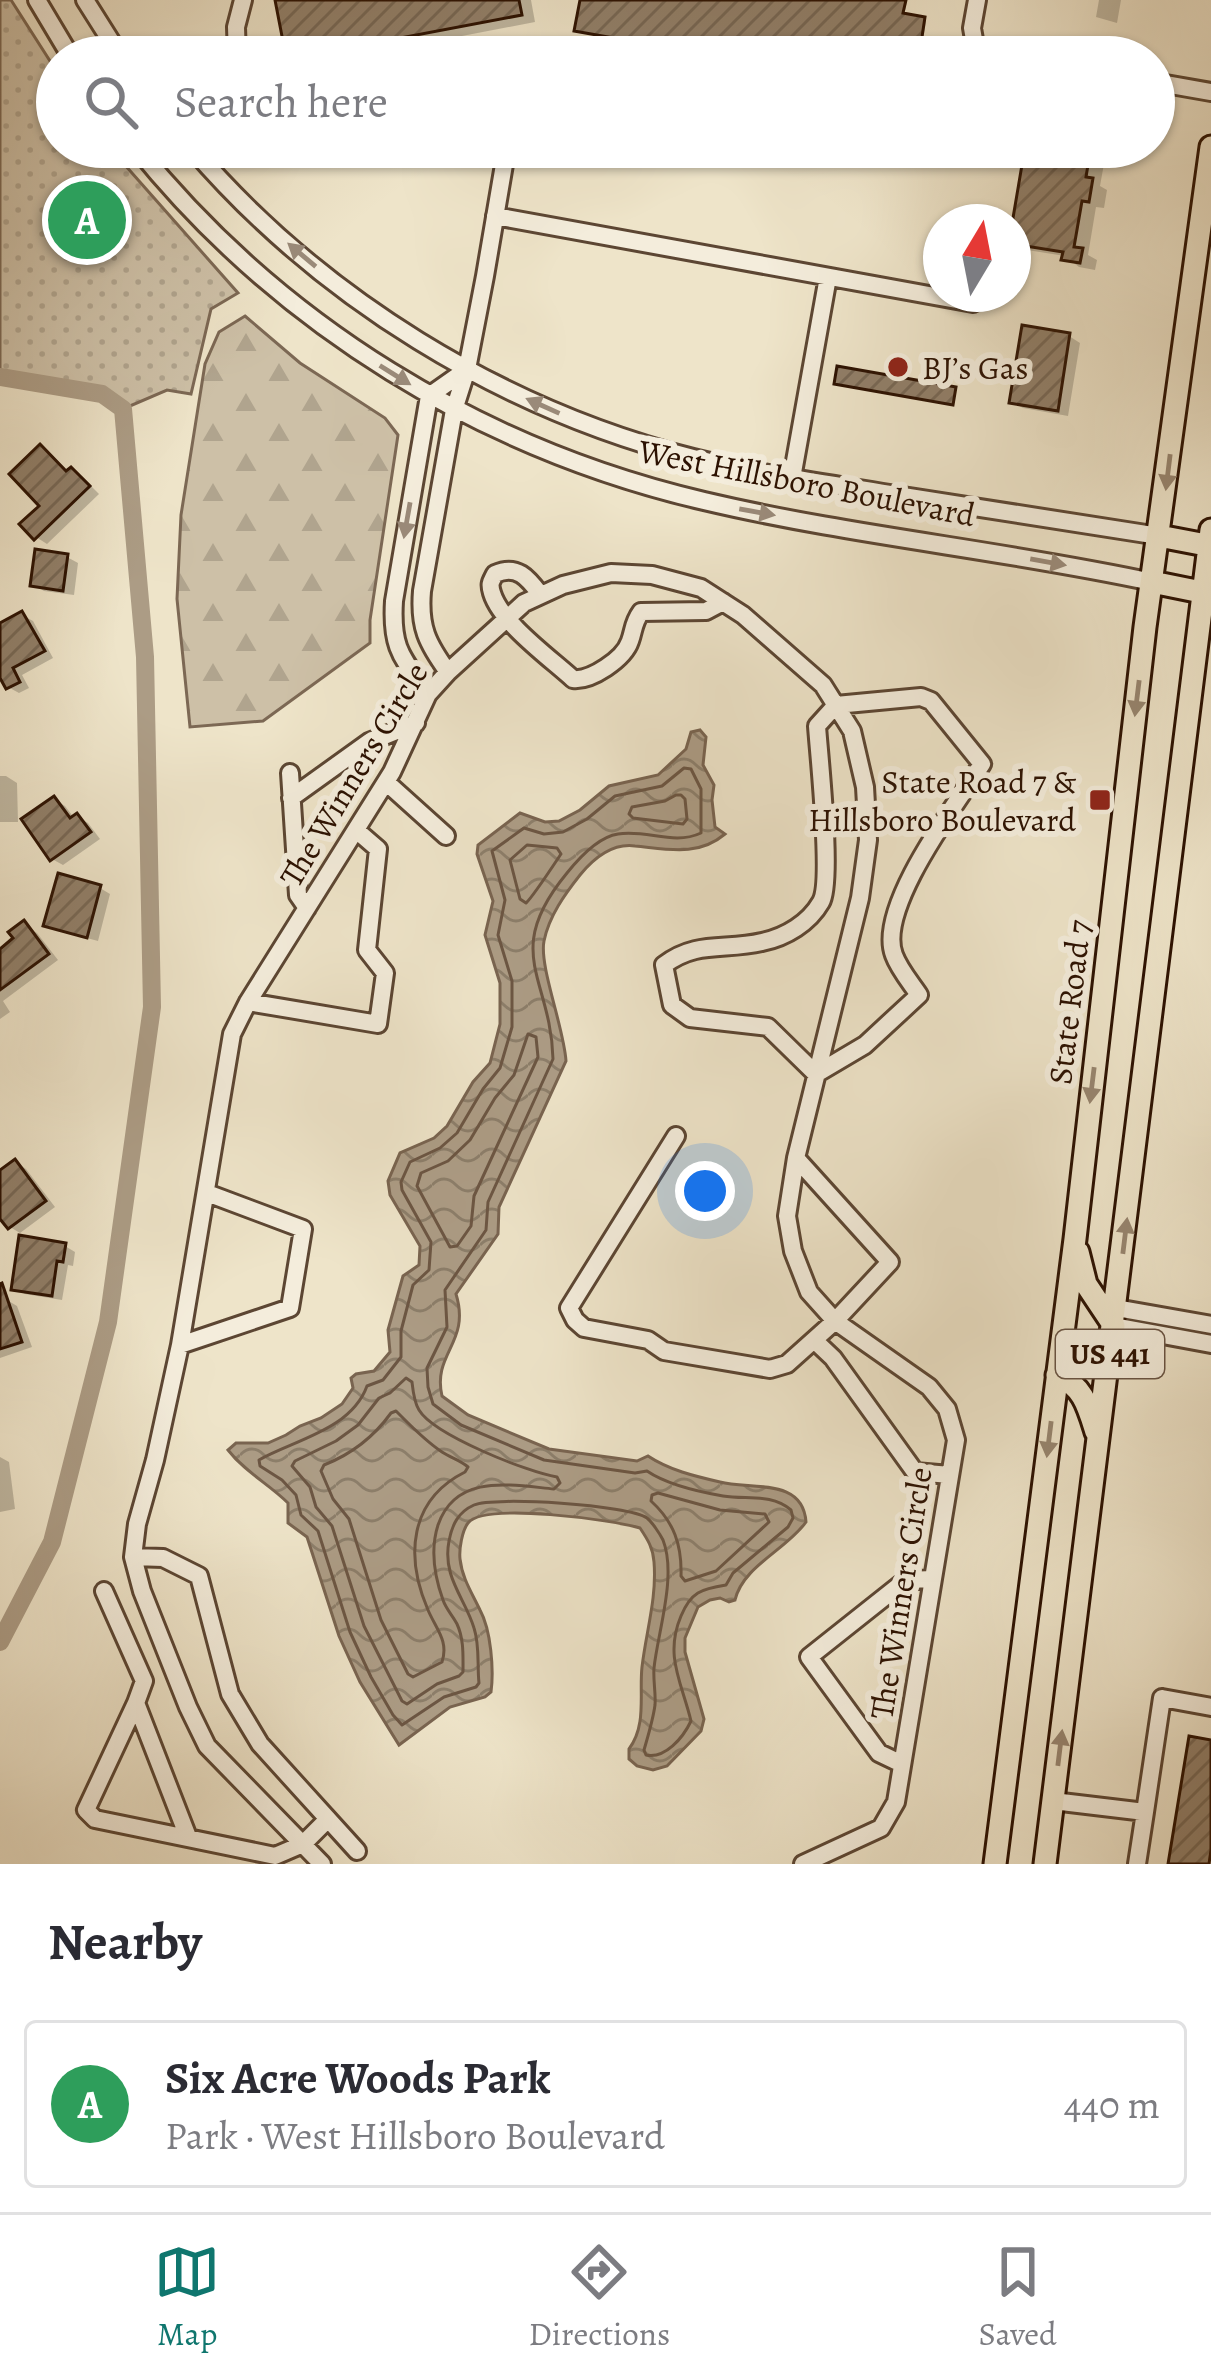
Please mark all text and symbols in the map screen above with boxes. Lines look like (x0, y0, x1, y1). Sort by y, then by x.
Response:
search box (36, 36, 1175, 168)
icon: search (78, 69, 144, 135)
text: Search here (174, 71, 388, 133)
pin: A (48, 175, 126, 265)
north arrow (923, 204, 1031, 312)
one-way arrow (287, 243, 317, 269)
place label: BJ’s Gas (922, 345, 1028, 390)
marker: BJ’s Gas (885, 354, 911, 380)
one-way arrow (379, 363, 411, 385)
one-way arrow (526, 395, 561, 415)
street label: West Hillsboro Boulevard (634, 428, 979, 537)
one-way arrow (1158, 453, 1177, 491)
one-way arrow (398, 502, 417, 539)
one-way arrow (739, 504, 777, 522)
one-way arrow (1029, 554, 1067, 572)
street label: The Winners Circle (269, 654, 438, 895)
one-way arrow (1127, 680, 1146, 717)
place label: State Road 7 & Hillsboro Boulevard (808, 759, 1077, 842)
marker: State Road 7 & Hillsboro Boulevard (1087, 787, 1113, 813)
street label: State Road 7 (1037, 917, 1102, 1087)
one-way arrow (1083, 1067, 1102, 1105)
your location (675, 1161, 735, 1221)
one-way arrow (1116, 1217, 1135, 1254)
road number: US 441 (1056, 1330, 1164, 1378)
one-way arrow (1040, 1421, 1059, 1458)
street label: The Winners Circle (858, 1464, 943, 1722)
one-way arrow (1051, 1729, 1070, 1766)
text: Nearby (48, 1907, 202, 1977)
text: Six Acre Woods Park (165, 2047, 551, 2109)
text: A (78, 2078, 102, 2131)
text: 440 m (1064, 2078, 1160, 2131)
text: Park · West Hillsboro Boulevard (165, 2109, 665, 2162)
tab: Map (154, 2239, 220, 2356)
tab: Directions (529, 2239, 670, 2356)
tab: Saved (979, 2239, 1057, 2356)

